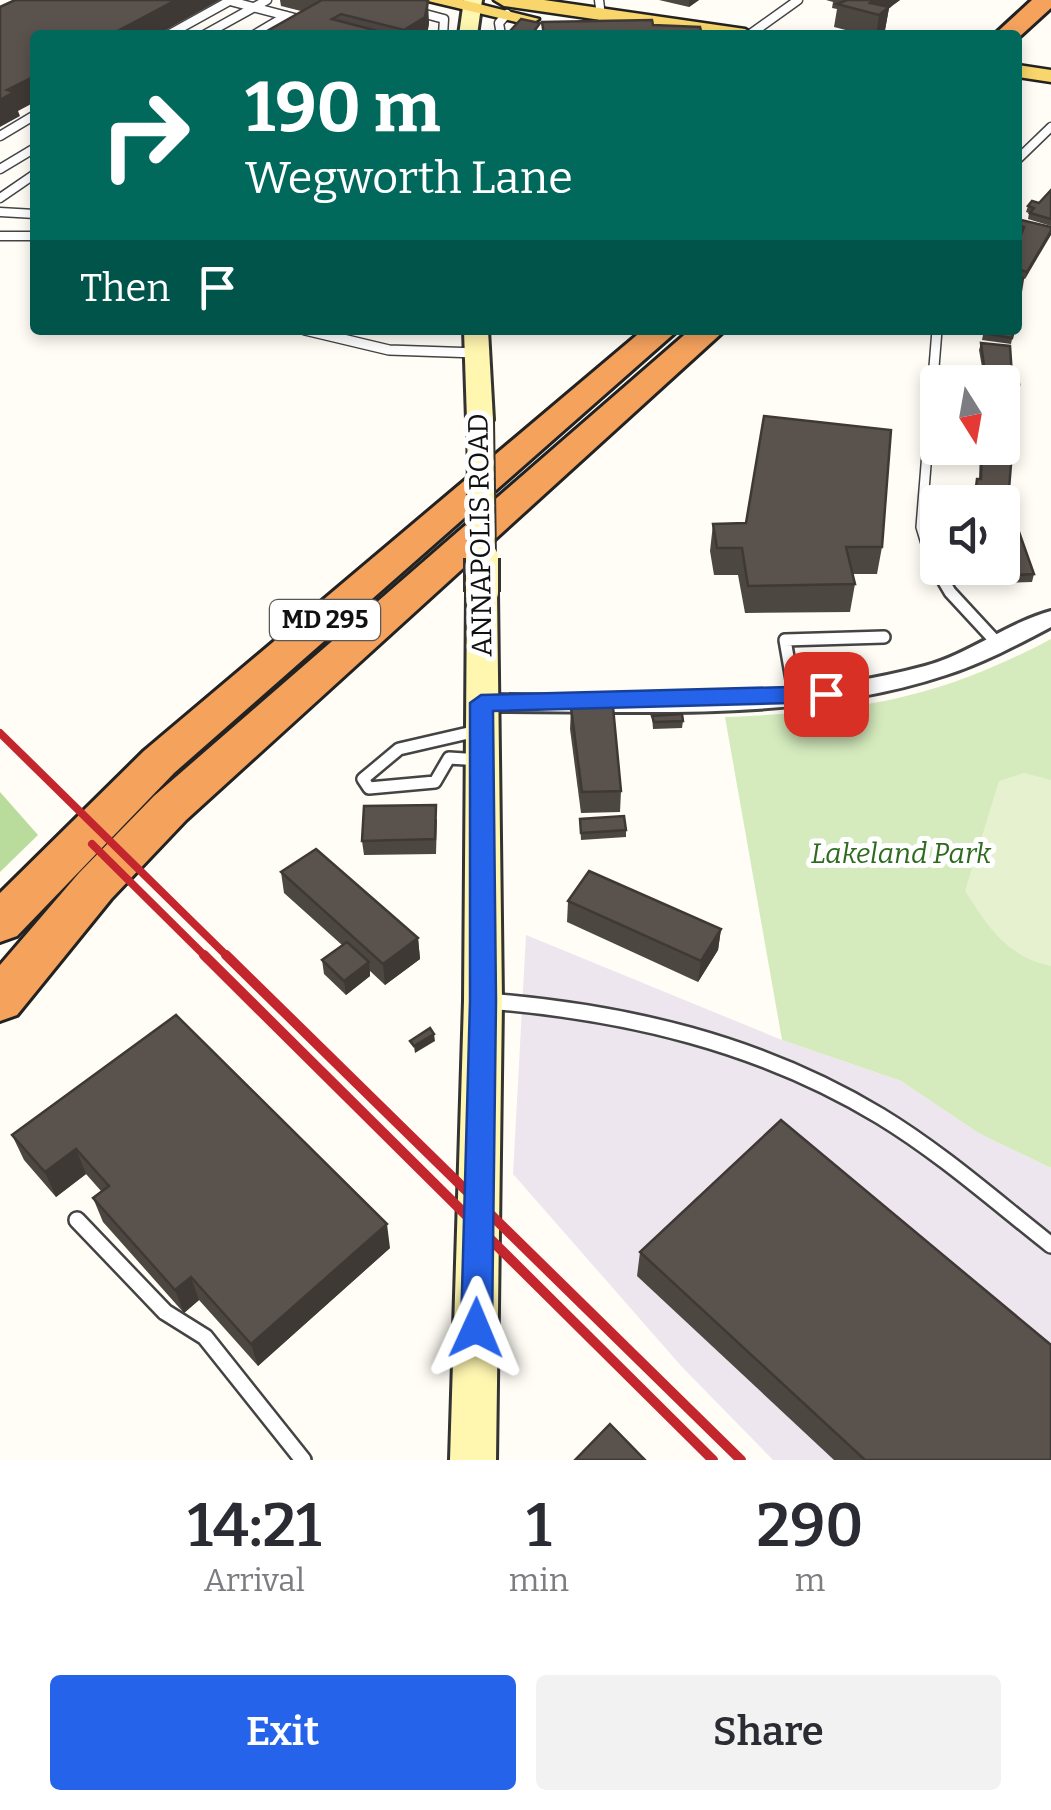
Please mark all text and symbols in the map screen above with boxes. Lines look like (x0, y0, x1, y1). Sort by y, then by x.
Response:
text: 190 m (245, 66, 440, 150)
icon: right (80, 70, 210, 200)
text: Wegworth Lane (245, 151, 573, 205)
icon: arrive (190, 260, 245, 315)
text: Then (80, 265, 170, 311)
north arrow (920, 365, 1020, 465)
map controls (920, 365, 1020, 585)
street label: ANNAPOLIS ROAD (461, 413, 499, 657)
button: sound (920, 485, 1020, 585)
road number: MD 295 (270, 600, 380, 640)
pin (784, 652, 869, 737)
icon: arrive (799, 667, 854, 722)
park label: Lakeland Park (811, 837, 992, 870)
position arrow (424, 1276, 528, 1380)
text: 14:21 (187, 1490, 321, 1562)
text: 1 (526, 1490, 552, 1562)
text: 290 (757, 1490, 864, 1562)
text: Arrival (204, 1561, 305, 1599)
text: min (509, 1561, 569, 1599)
text: m (795, 1561, 825, 1599)
button: Exit (50, 1675, 516, 1790)
button: Share (536, 1675, 1001, 1790)

